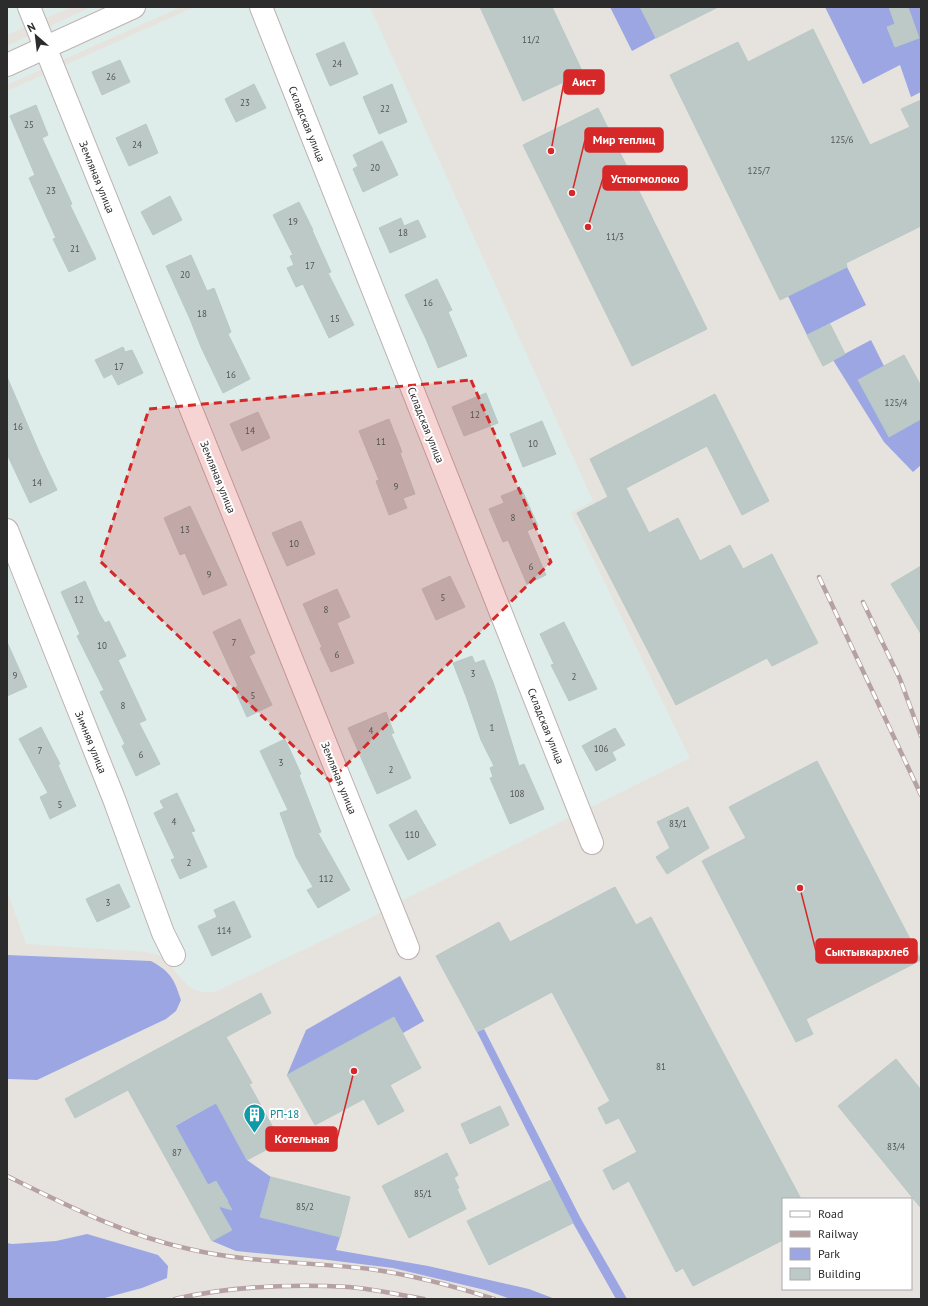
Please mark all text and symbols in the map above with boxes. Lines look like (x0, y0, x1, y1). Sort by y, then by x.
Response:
north arrow (16, 16, 56, 56)
text: N (25, 19, 38, 35)
house number: 11/2 (522, 34, 540, 45)
house number: 24 (332, 58, 342, 69)
callout: Аист (564, 70, 604, 94)
house number: 26 (106, 71, 116, 82)
text: Аист (572, 74, 596, 89)
street label: Складская улица (285, 84, 329, 164)
house number: 23 (240, 97, 250, 108)
house number: 22 (380, 103, 390, 114)
house number: 25 (24, 119, 34, 130)
callout: Мир теплиц (585, 128, 663, 152)
text: Мир теплиц (593, 132, 655, 147)
house number: 125/6 (831, 134, 853, 145)
street label: Земляная улица (76, 139, 118, 215)
house number: 24 (132, 139, 142, 150)
house number: 20 (370, 162, 380, 173)
house number: 125/7 (748, 165, 770, 176)
callout: Устюгмолоко (603, 166, 687, 190)
text: Устюгмолоко (610, 171, 680, 186)
house number: 23 (46, 185, 56, 196)
house number: 19 (288, 216, 298, 227)
house number: 18 (398, 227, 408, 238)
house number: 11/3 (606, 231, 624, 242)
house number: 21 (70, 243, 80, 254)
house number: 17 (305, 260, 315, 271)
house number: 20 (180, 269, 190, 280)
house number: 16 (423, 297, 433, 308)
house number: 18 (197, 308, 207, 319)
house number: 15 (330, 313, 340, 324)
house number: 17 (114, 361, 124, 372)
house number: 16 (226, 369, 236, 380)
street label: Складская улица (404, 385, 448, 465)
house number: 125/4 (885, 397, 907, 408)
house number: 12 (470, 409, 480, 420)
house number: 16 (13, 421, 23, 432)
house number: 14 (245, 425, 255, 436)
house number: 11 (376, 436, 386, 447)
house number: 10 (528, 438, 538, 449)
street label: Земляная улица (197, 439, 239, 515)
house number: 14 (32, 477, 42, 488)
house number: 9 (394, 481, 399, 492)
house number: 8 (511, 512, 516, 523)
house number: 13 (180, 524, 190, 535)
house number: 10 (289, 538, 299, 549)
house number: 6 (529, 561, 534, 572)
house number: 9 (207, 569, 212, 580)
house number: 5 (441, 592, 446, 603)
house number: 12 (74, 594, 84, 605)
house number: 8 (324, 604, 329, 615)
house number: 7 (232, 637, 237, 648)
house number: 10 (97, 640, 107, 651)
house number: 6 (335, 649, 340, 660)
house number: 3 (471, 668, 476, 679)
house number: 9 (13, 670, 18, 681)
house number: 2 (572, 671, 577, 682)
street label: Складская улица (524, 686, 568, 766)
house number: 5 (251, 690, 256, 701)
house number: 8 (121, 700, 126, 711)
street label: Зимняя улица (72, 709, 110, 775)
house number: 1 (490, 722, 495, 733)
house number: 4 (369, 725, 374, 736)
street label: Земляная улица (318, 740, 360, 816)
house number: 106 (594, 743, 608, 754)
house number: 7 (38, 745, 43, 756)
house number: 6 (139, 749, 144, 760)
house number: 3 (279, 757, 284, 768)
house number: 2 (389, 764, 394, 775)
house number: 108 (510, 788, 524, 799)
house number: 5 (58, 799, 63, 810)
house number: 4 (172, 816, 177, 827)
house number: 83/1 (669, 818, 687, 829)
house number: 110 (405, 829, 419, 840)
house number: 2 (187, 857, 192, 868)
house number: 112 (319, 873, 333, 884)
house number: 3 (106, 897, 111, 908)
house number: 114 (217, 925, 231, 936)
callout: Сыктывкархлеб (816, 939, 917, 963)
text: Сыктывкархлеб (825, 944, 910, 959)
house number: 81 (656, 1061, 666, 1072)
building icon: РП-18 (242, 1101, 268, 1134)
place label: РП-18 (270, 1107, 299, 1121)
callout: Котельная (266, 1127, 337, 1151)
text: Котельная (275, 1131, 329, 1146)
house number: 83/4 (887, 1141, 905, 1152)
house number: 87 (172, 1147, 182, 1158)
house number: 85/1 (414, 1188, 432, 1199)
legend (782, 1198, 912, 1290)
house number: 85/2 (296, 1201, 314, 1212)
text: Road (818, 1206, 843, 1221)
text: Railway (818, 1226, 858, 1241)
text: Park (818, 1246, 840, 1261)
text: Building (818, 1266, 861, 1281)

